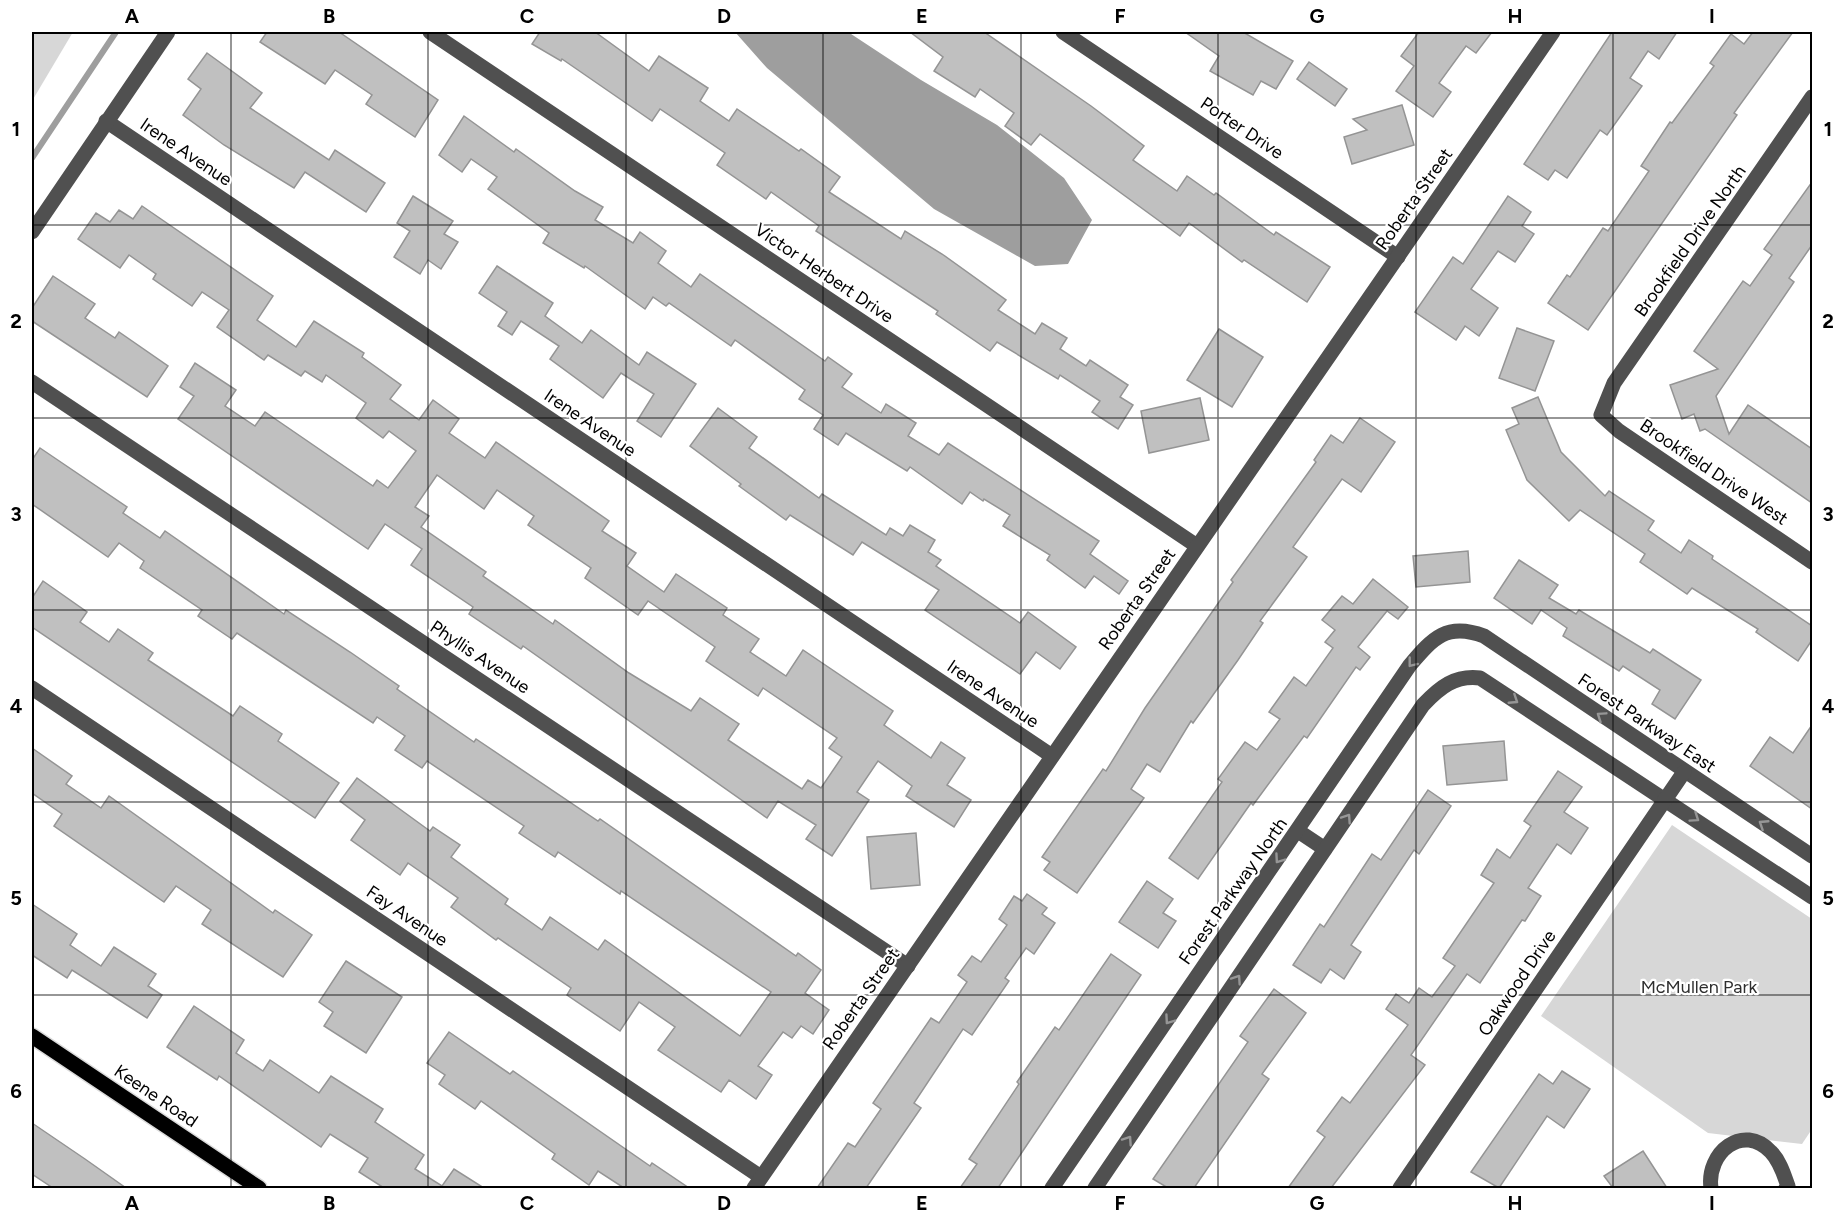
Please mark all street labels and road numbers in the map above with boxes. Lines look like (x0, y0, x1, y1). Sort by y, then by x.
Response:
street label: Porter Drive (1196, 92, 1288, 164)
street label: Irene Avenue (136, 113, 236, 191)
street label: Roberta Street (1371, 144, 1457, 254)
street label: Brookfield Drive North (1629, 161, 1751, 321)
street label: Victor Herbert Drive (750, 218, 898, 328)
street label: Irene Avenue (540, 384, 640, 462)
street label: Brookfield Drive West (1636, 414, 1792, 530)
street label: Roberta Street (1094, 544, 1180, 654)
street label: Phyllis Avenue (426, 616, 534, 699)
street label: Irene Avenue (943, 655, 1043, 733)
street label: Forest Parkway East (1574, 669, 1720, 777)
street label: Forest Parkway North (1174, 813, 1292, 969)
street label: Fay Avenue (362, 881, 452, 951)
street label: Oakwood Drive (1473, 926, 1561, 1040)
street label: Roberta Street (818, 944, 904, 1054)
street label: Keene Road (110, 1060, 202, 1132)

